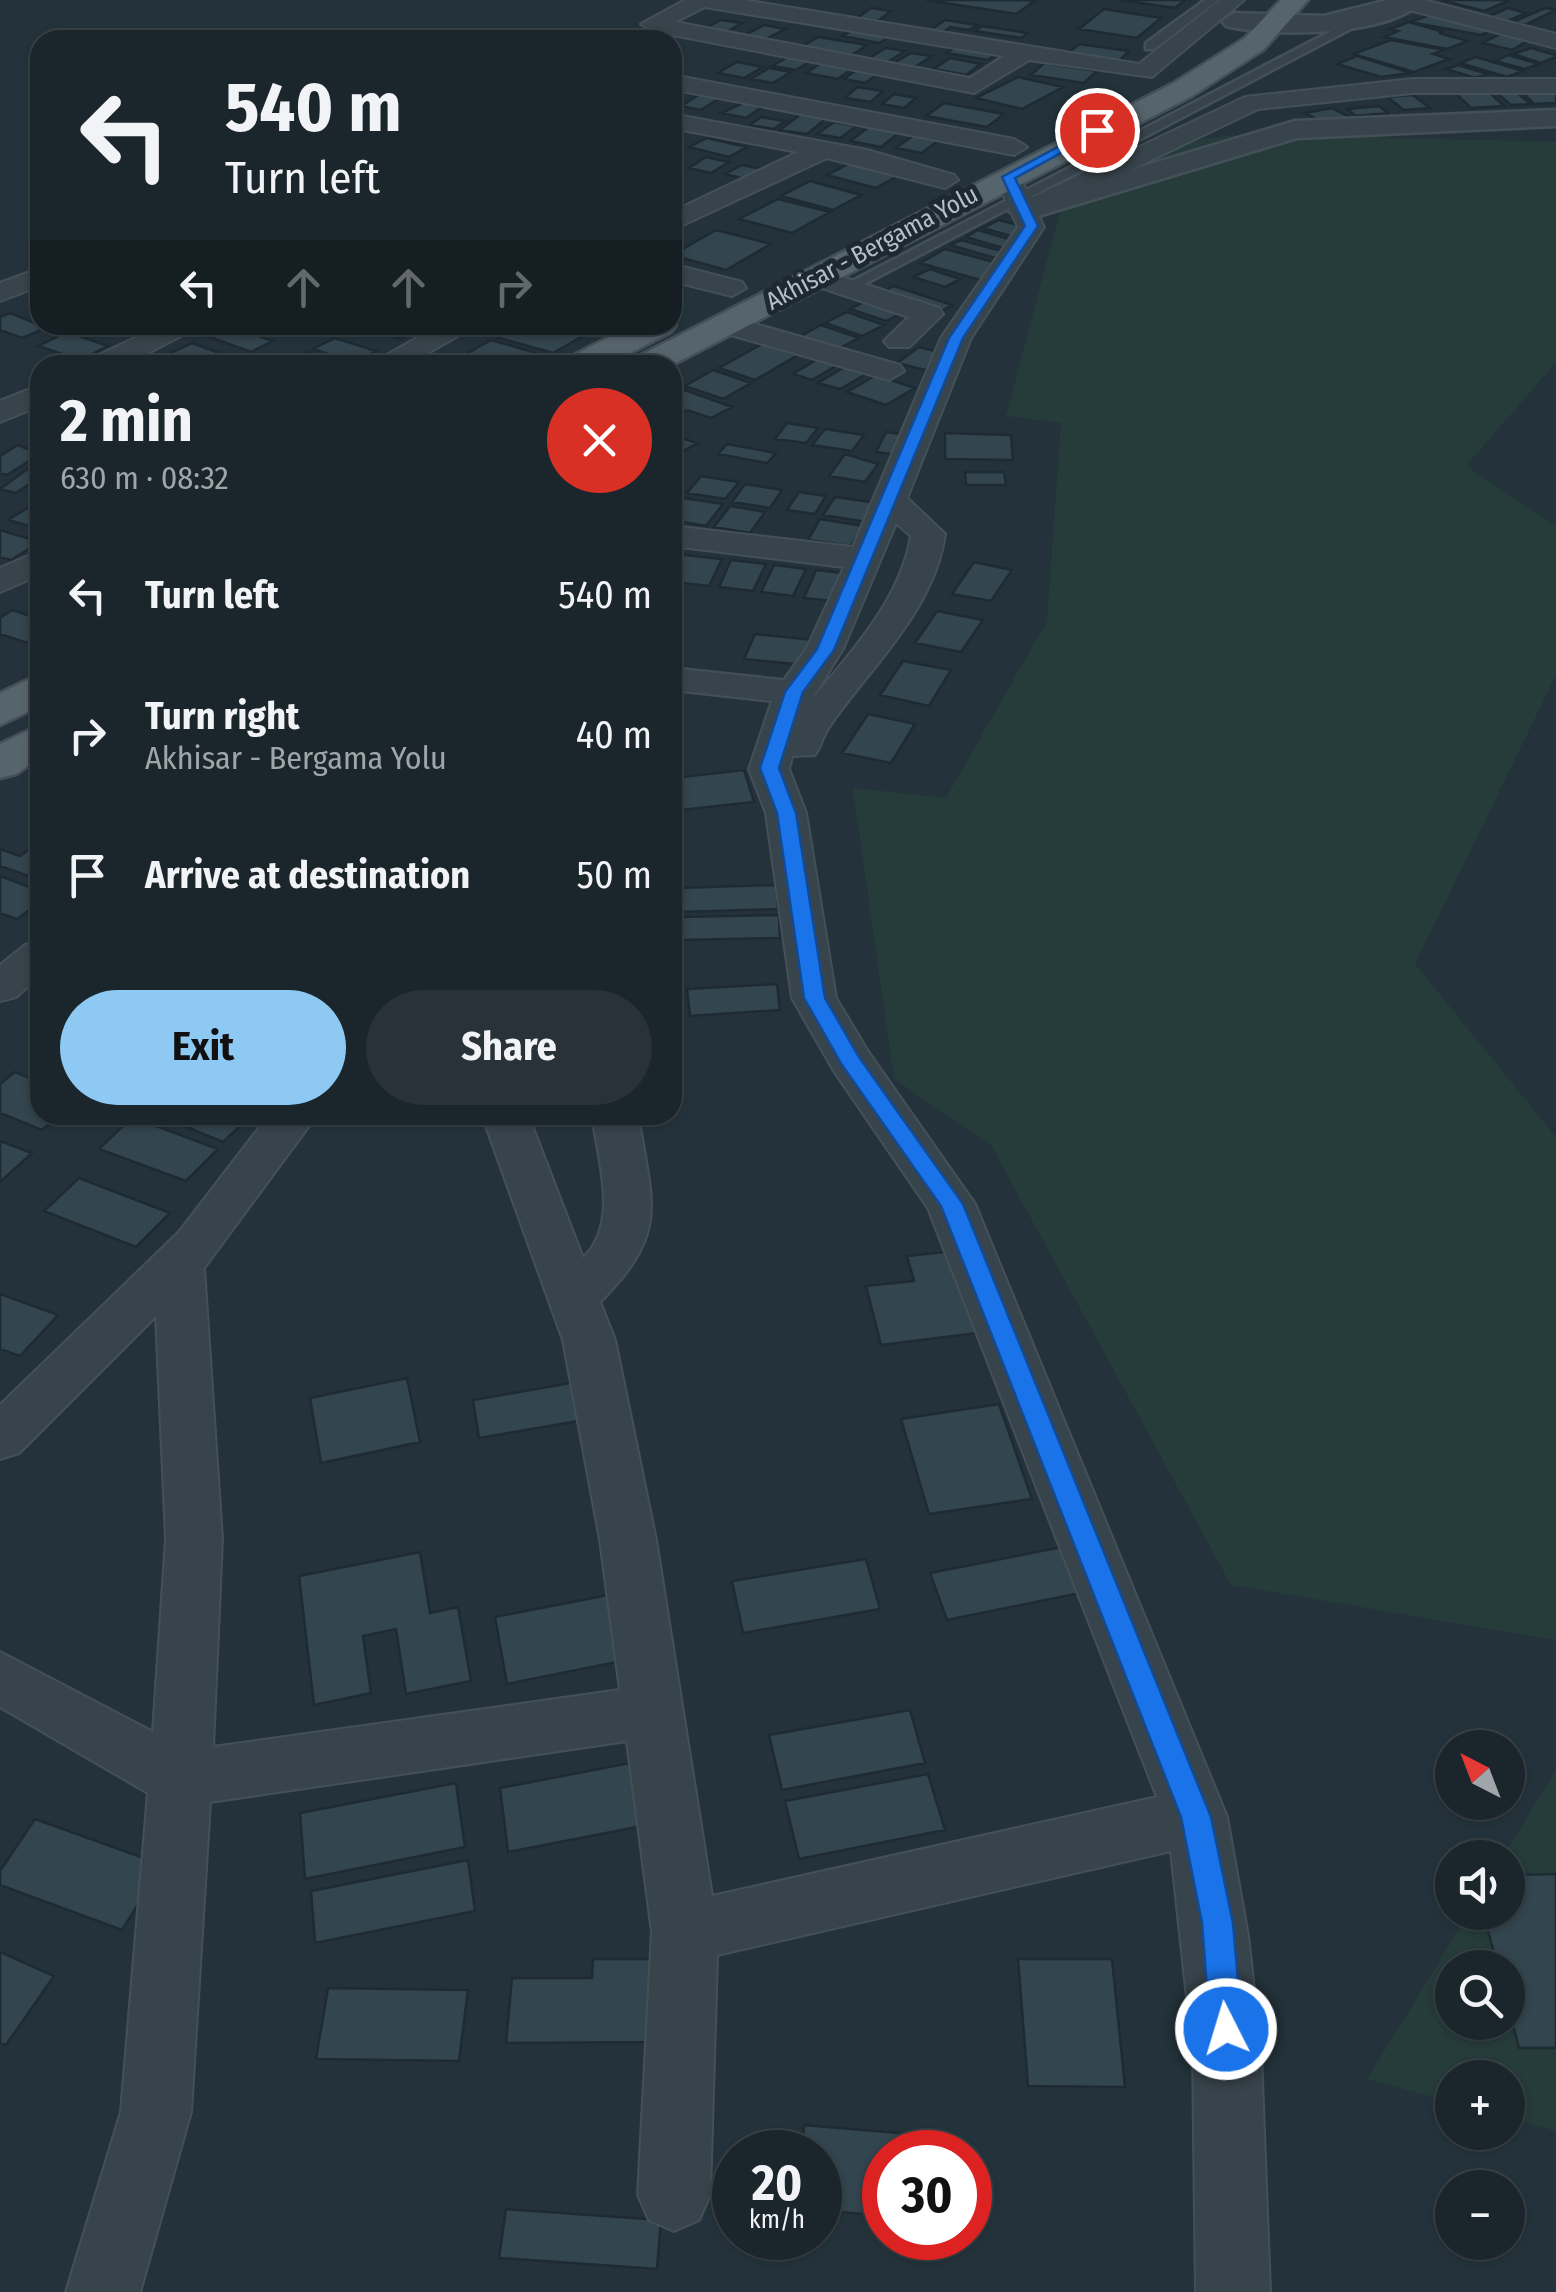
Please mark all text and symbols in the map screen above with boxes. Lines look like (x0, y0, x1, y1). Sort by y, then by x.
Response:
text: 540 m (225, 66, 402, 150)
icon: left (60, 70, 190, 200)
pin (1055, 88, 1140, 173)
icon: arrive (1070, 103, 1125, 158)
text: Turn left (225, 151, 380, 205)
street label: Akhisar - Bergama Yolu (761, 179, 983, 317)
icon: left (171, 260, 226, 315)
icon: ahead (276, 260, 331, 315)
icon: ahead (381, 260, 436, 315)
icon: right (486, 260, 541, 315)
text: 2 min (60, 385, 193, 457)
button: close (547, 388, 652, 493)
text: 630 m · 08:32 (60, 459, 229, 497)
icon: left (60, 568, 115, 623)
text: Turn left (145, 572, 279, 618)
text: 540 m (558, 572, 652, 618)
text: Turn right (145, 693, 299, 739)
icon: right (60, 708, 115, 763)
text: 40 m (576, 712, 652, 758)
text: Akhisar - Bergama Yolu (145, 739, 447, 777)
icon: arrive (60, 848, 115, 903)
text: Arrive at destination (145, 852, 470, 898)
text: 50 m (577, 852, 652, 898)
button: Exit (60, 990, 346, 1105)
button: Share (366, 990, 652, 1105)
north arrow (1435, 1730, 1525, 1820)
map controls (1435, 1730, 1525, 2260)
button: sound (1435, 1840, 1525, 1930)
button: search (1435, 1950, 1525, 2040)
position arrow (1174, 1977, 1278, 2081)
button: + (1435, 2060, 1525, 2150)
speed limit sign: 30 (862, 2130, 992, 2260)
text: 20 (752, 2153, 802, 2213)
button: − (1435, 2170, 1525, 2260)
text: km/h (749, 2205, 805, 2235)

